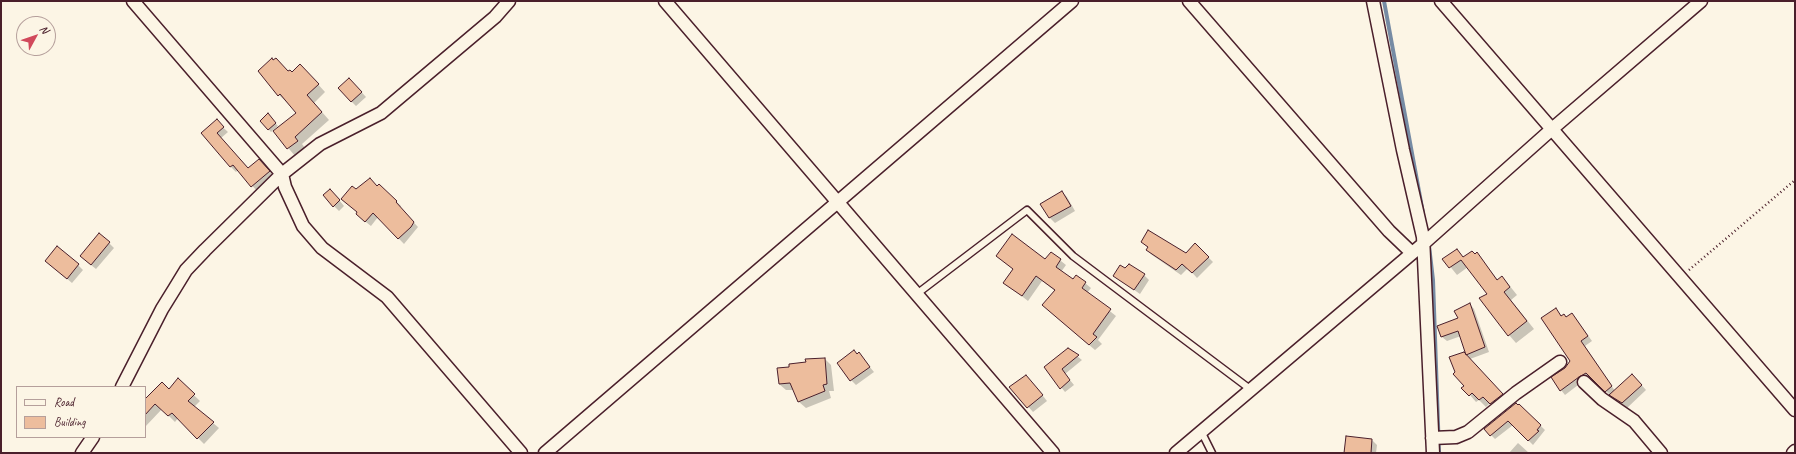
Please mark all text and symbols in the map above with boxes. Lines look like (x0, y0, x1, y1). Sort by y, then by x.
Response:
north arrow (16, 16, 56, 56)
text: N (37, 22, 52, 36)
legend (16, 386, 146, 438)
text: Road (54, 394, 74, 410)
text: Building (54, 414, 86, 430)

